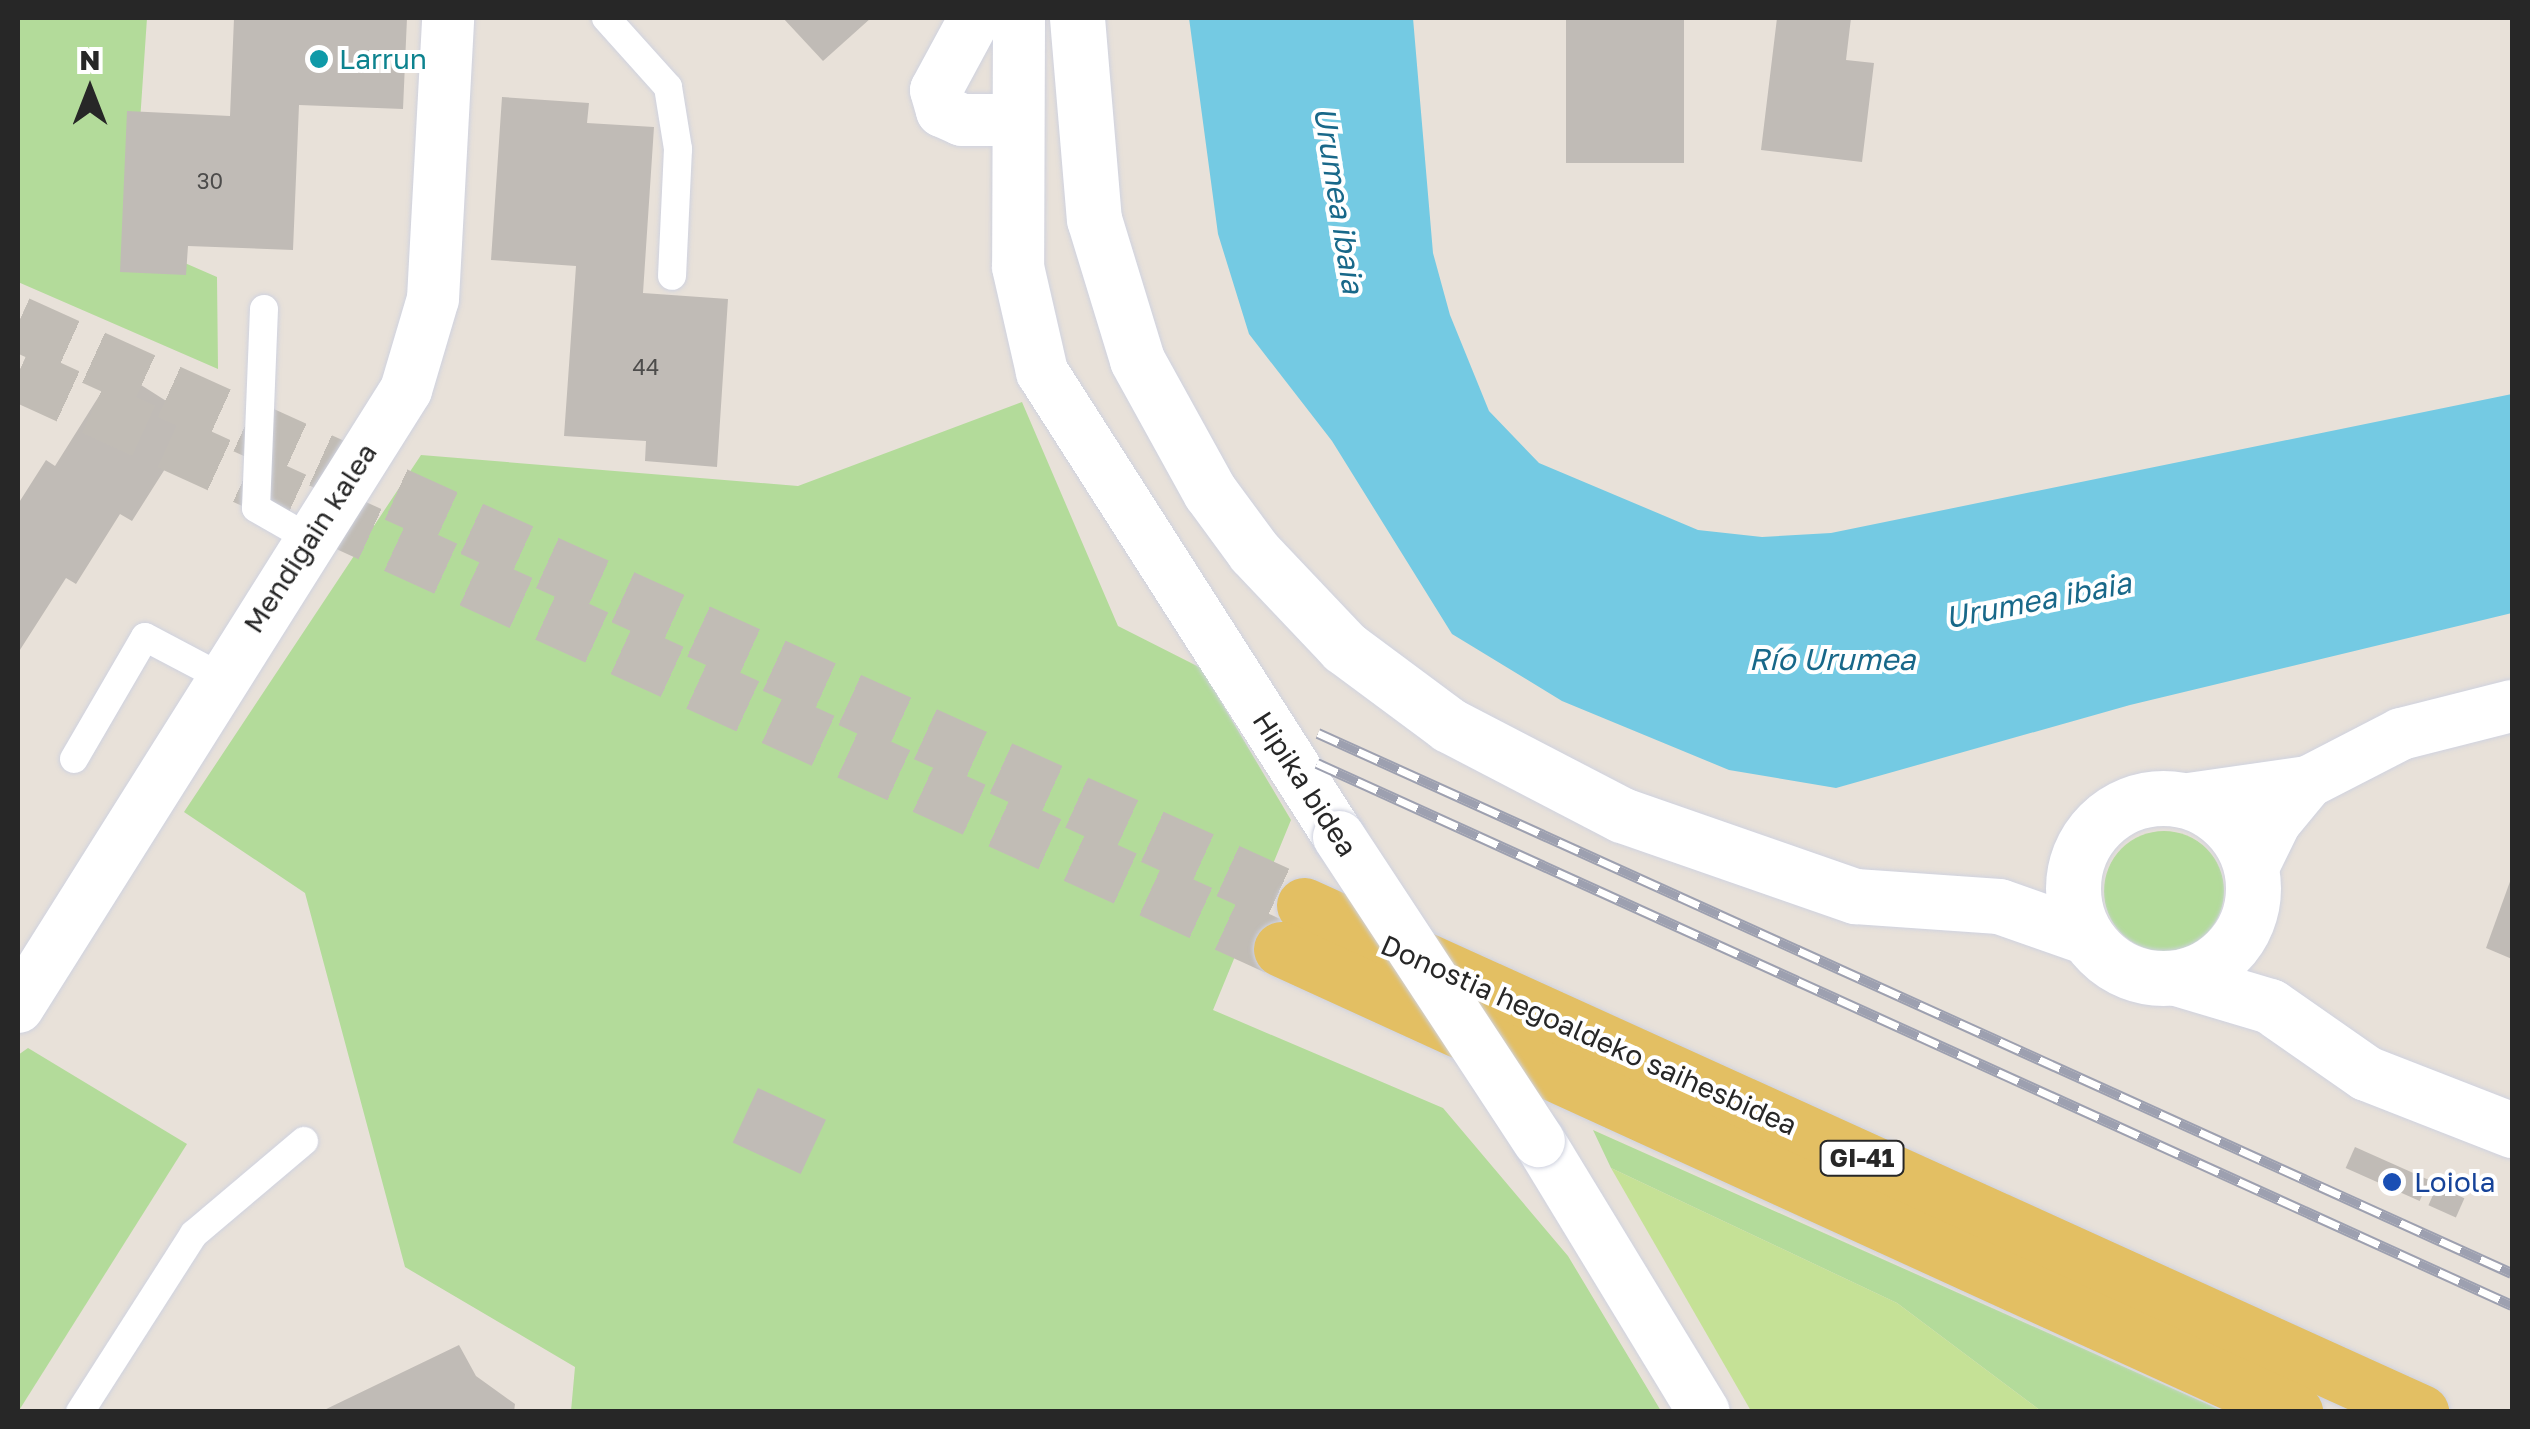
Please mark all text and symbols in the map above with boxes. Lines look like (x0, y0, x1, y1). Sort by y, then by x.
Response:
north arrow (40, 40, 140, 140)
place label: Larrun (339, 42, 427, 76)
text: N (79, 43, 101, 76)
marker: Larrun (308, 48, 330, 70)
water label: Urumea ibaia (1306, 104, 1372, 296)
house number: 30 (197, 168, 223, 194)
house number: 44 (633, 354, 659, 380)
street label: Mendigain kalea (236, 437, 384, 639)
water label: Urumea ibaia (1942, 564, 2134, 636)
water label: Río Urumea (1749, 641, 1915, 677)
street label: Hipika bidea (1246, 705, 1364, 863)
street label: Donostia hegoaldeko saihesbidea (1376, 928, 1802, 1142)
road number: GI-41 (1820, 1138, 1904, 1178)
place label: Loiola (2414, 1165, 2496, 1199)
marker: Loiola (2379, 1169, 2405, 1195)

